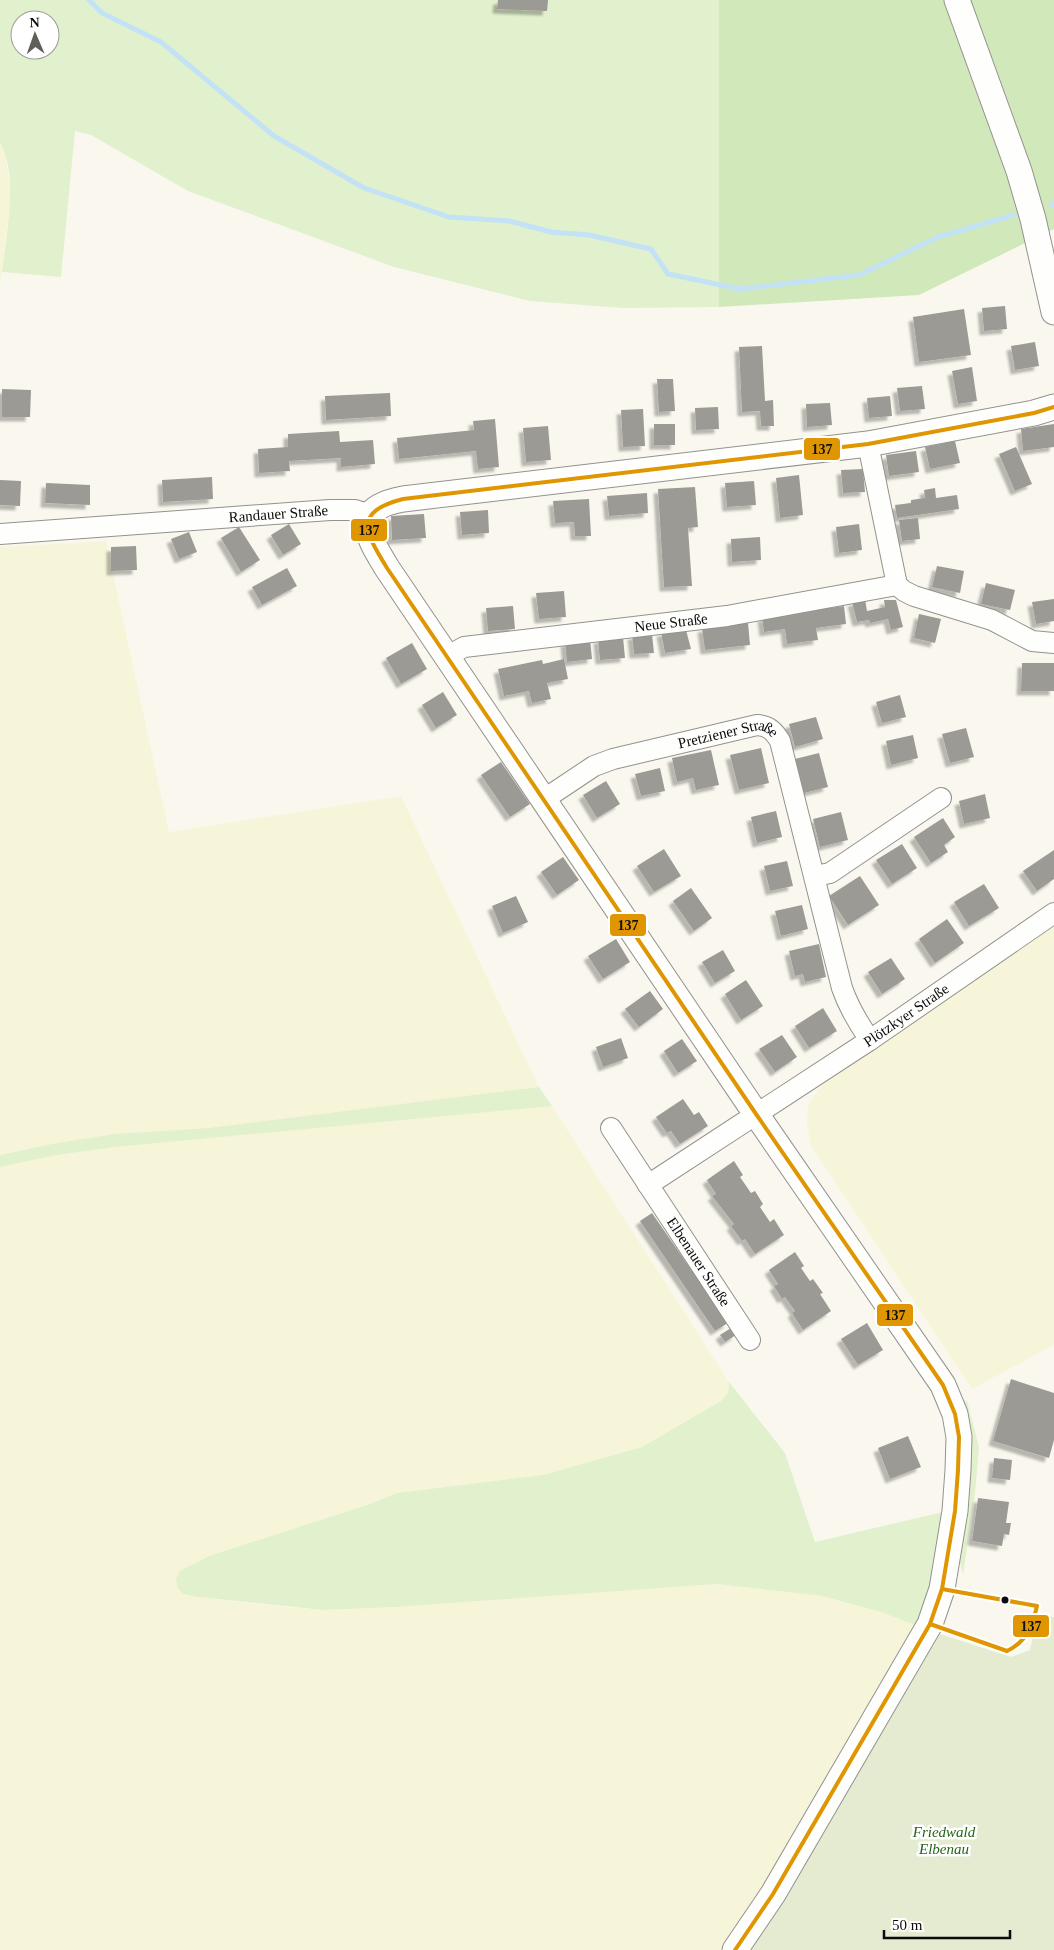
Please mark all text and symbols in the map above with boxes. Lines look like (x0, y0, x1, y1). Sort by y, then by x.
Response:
north arrow (10, 10, 60, 60)
text: N (29, 15, 40, 30)
line badge: 137 (803, 437, 841, 461)
text: 137 (812, 442, 833, 457)
street label: Randauer Straße (228, 502, 329, 525)
line badge: 137 (350, 518, 388, 542)
text: 137 (359, 523, 380, 538)
street label: Neue Straße (633, 610, 709, 635)
street label: Pretziener Straße (676, 717, 782, 751)
line badge: 137 (609, 913, 647, 937)
text: 137 (618, 918, 639, 933)
street label: Plötzkyer Straße (861, 980, 952, 1050)
street label: Elbenauer Straße (664, 1214, 734, 1310)
line badge: 137 (876, 1303, 914, 1327)
text: 137 (885, 1308, 906, 1323)
unlabelled marker (1000, 1595, 1010, 1605)
line badge: 137 (1012, 1614, 1050, 1638)
text: 137 (1021, 1619, 1042, 1634)
park label: Friedwald Elbenau (912, 1824, 976, 1857)
scale bar (884, 1908, 1010, 1940)
text: 50 m (892, 1917, 923, 1933)

